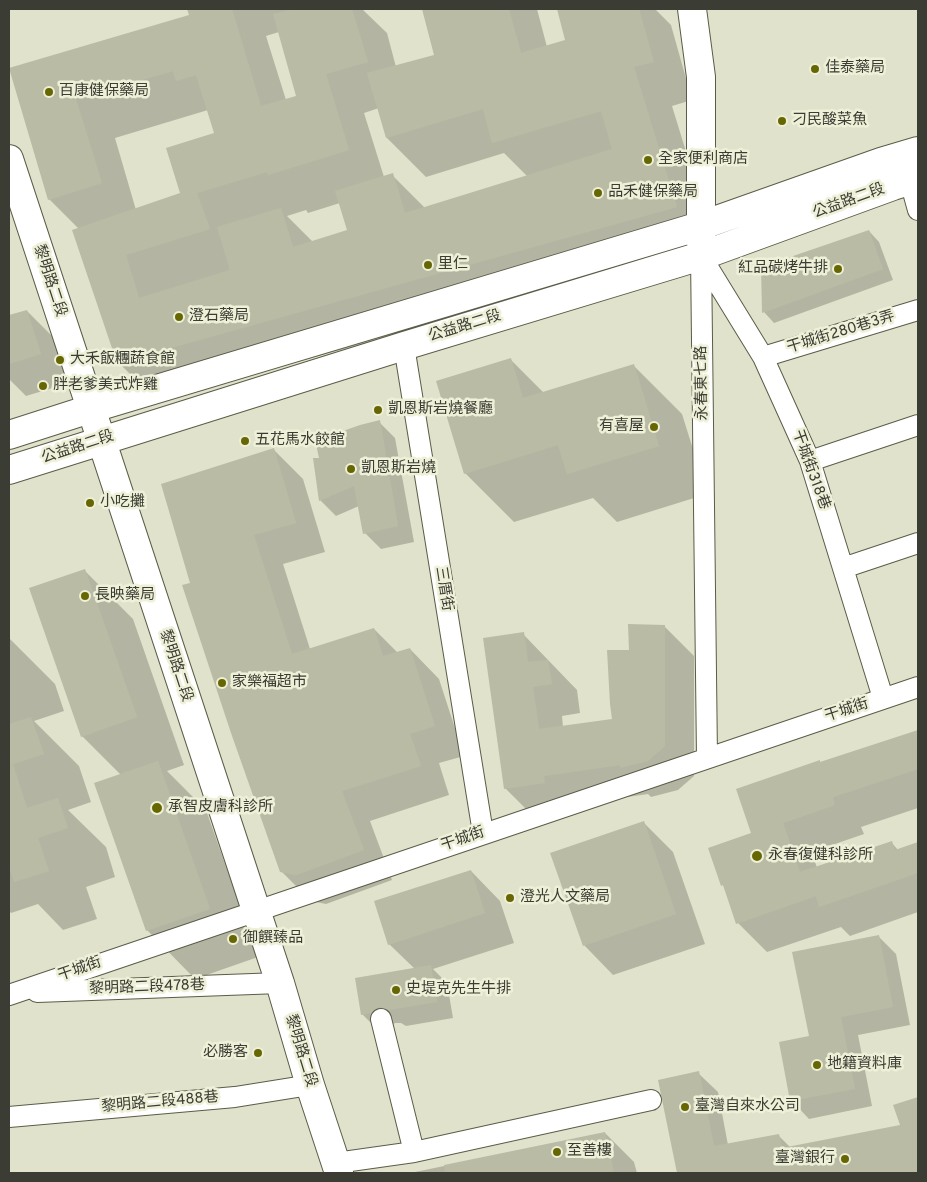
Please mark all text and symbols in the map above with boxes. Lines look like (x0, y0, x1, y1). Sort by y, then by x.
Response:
place label: 佳泰藥局 (825, 60, 885, 78)
marker: 佳泰藥局 (809, 63, 821, 75)
place label: 百康健保藥局 (59, 83, 149, 101)
marker: 百康健保藥局 (43, 86, 55, 98)
place label: 刁民酸菜魚 (792, 112, 867, 130)
marker: 刁民酸菜魚 (776, 115, 788, 127)
place label: 全家便利商店 (658, 151, 748, 169)
marker: 全家便利商店 (642, 154, 654, 166)
street label: 公益路二段 (811, 181, 887, 223)
place label: 品禾健保藥局 (608, 184, 698, 202)
marker: 品禾健保藥局 (592, 187, 604, 199)
street label: 黎明路二段 (29, 243, 69, 319)
place label: 里仁 (438, 256, 468, 274)
marker: 里仁 (422, 259, 434, 271)
place label: 紅品碳烤牛排 (738, 260, 828, 278)
marker: 紅品碳烤牛排 (832, 263, 844, 275)
street label: 公益路二段 (427, 307, 503, 347)
place label: 澄石藥局 (189, 308, 249, 326)
street label: 干城街280巷3弄 (785, 308, 897, 358)
marker: 澄石藥局 (173, 311, 185, 323)
street label: 永春東七路 (693, 345, 713, 421)
place label: 大禾飯糰蔬食館 (70, 351, 175, 369)
marker: 大禾飯糰蔬食館 (54, 354, 66, 366)
place label: 胖老爹美式炸雞 (53, 377, 158, 395)
marker: 胖老爹美式炸雞 (37, 380, 49, 392)
place label: 凱恩斯岩燒餐廳 (388, 401, 493, 419)
marker: 凱恩斯岩燒餐廳 (372, 404, 384, 416)
place label: 有喜屋 (599, 418, 644, 436)
marker: 有喜屋 (648, 421, 660, 433)
street label: 公益路二段 (40, 428, 116, 468)
street label: 干城街318巷 (787, 428, 833, 512)
place label: 五花馬水餃館 (255, 432, 345, 450)
marker: 五花馬水餃館 (239, 435, 251, 447)
place label: 凱恩斯岩燒 (361, 460, 436, 478)
marker: 凱恩斯岩燒 (345, 463, 357, 475)
place label: 小吃攤 (100, 494, 145, 512)
marker: 小吃攤 (84, 497, 96, 509)
street label: 三厝街 (431, 565, 455, 613)
place label: 長映藥局 (95, 587, 155, 605)
marker: 長映藥局 (79, 590, 91, 602)
street label: 黎明路二段 (155, 628, 195, 704)
place label: 家樂福超市 (232, 674, 307, 692)
marker: 家樂福超市 (216, 677, 228, 689)
street label: 干城街 (823, 695, 871, 727)
place label: 承智皮膚科診所 (168, 799, 273, 817)
marker: 承智皮膚科診所 (150, 801, 164, 815)
street label: 干城街 (439, 824, 487, 856)
place label: 永春復健科診所 (768, 847, 873, 865)
marker: 永春復健科診所 (750, 849, 764, 863)
place label: 澄光人文藥局 (520, 889, 610, 907)
marker: 澄光人文藥局 (504, 892, 516, 904)
place label: 御饌臻品 (243, 930, 303, 948)
marker: 御饌臻品 (227, 933, 239, 945)
street label: 干城街 (56, 954, 104, 986)
street label: 黎明路二段478巷 (89, 977, 205, 999)
place label: 史堤克先生牛排 (406, 981, 511, 999)
marker: 史堤克先生牛排 (390, 984, 402, 996)
street label: 黎明路二段 (280, 1013, 320, 1089)
place label: 必勝客 (203, 1044, 248, 1062)
marker: 必勝客 (252, 1047, 264, 1059)
place label: 地籍資料庫 (827, 1056, 902, 1074)
marker: 地籍資料庫 (811, 1059, 823, 1071)
street label: 黎明路二段488巷 (101, 1089, 219, 1117)
place label: 臺灣自來水公司 (695, 1098, 800, 1116)
marker: 臺灣自來水公司 (679, 1101, 691, 1113)
place label: 至善樓 (567, 1143, 612, 1161)
marker: 至善樓 (551, 1146, 563, 1158)
place label: 臺灣銀行 (775, 1150, 835, 1168)
marker: 臺灣銀行 (839, 1153, 851, 1165)

